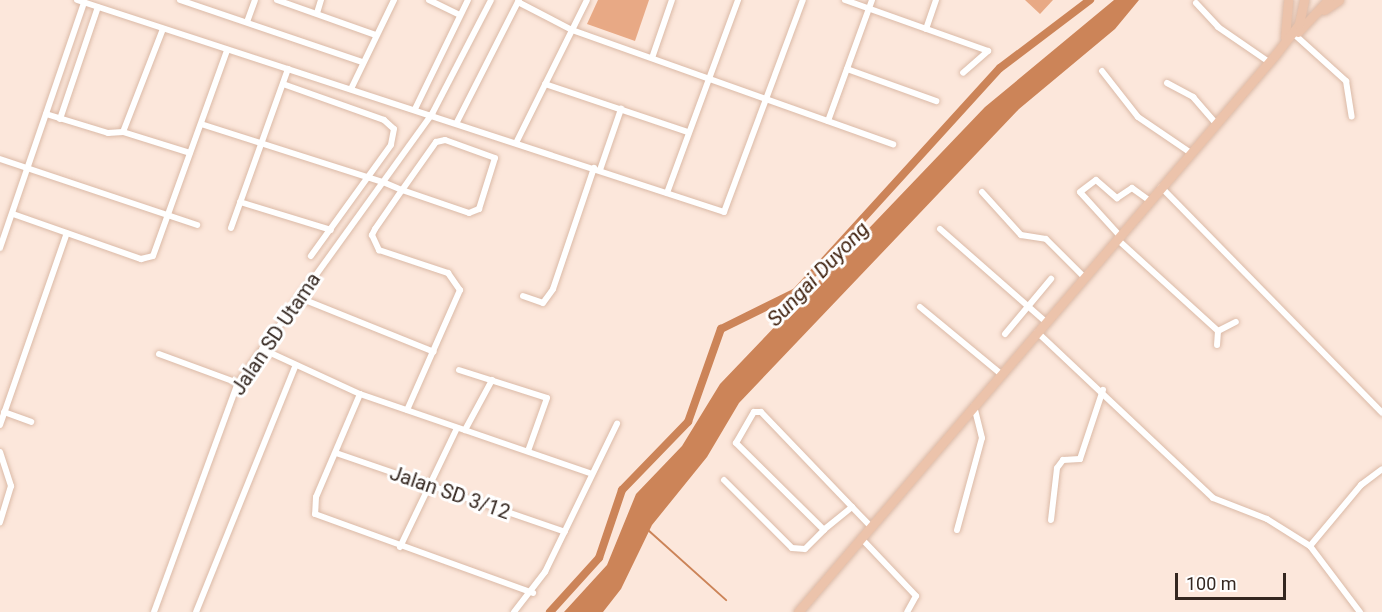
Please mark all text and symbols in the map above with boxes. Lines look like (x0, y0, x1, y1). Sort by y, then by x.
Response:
water label: Sungai Duyong (762, 216, 874, 332)
street label: Jalan SD Utama (226, 268, 326, 400)
street label: Jalan SD 3/12 (387, 461, 513, 525)
scale bar (1178, 561, 1289, 599)
text: 100 m (1186, 573, 1237, 594)

